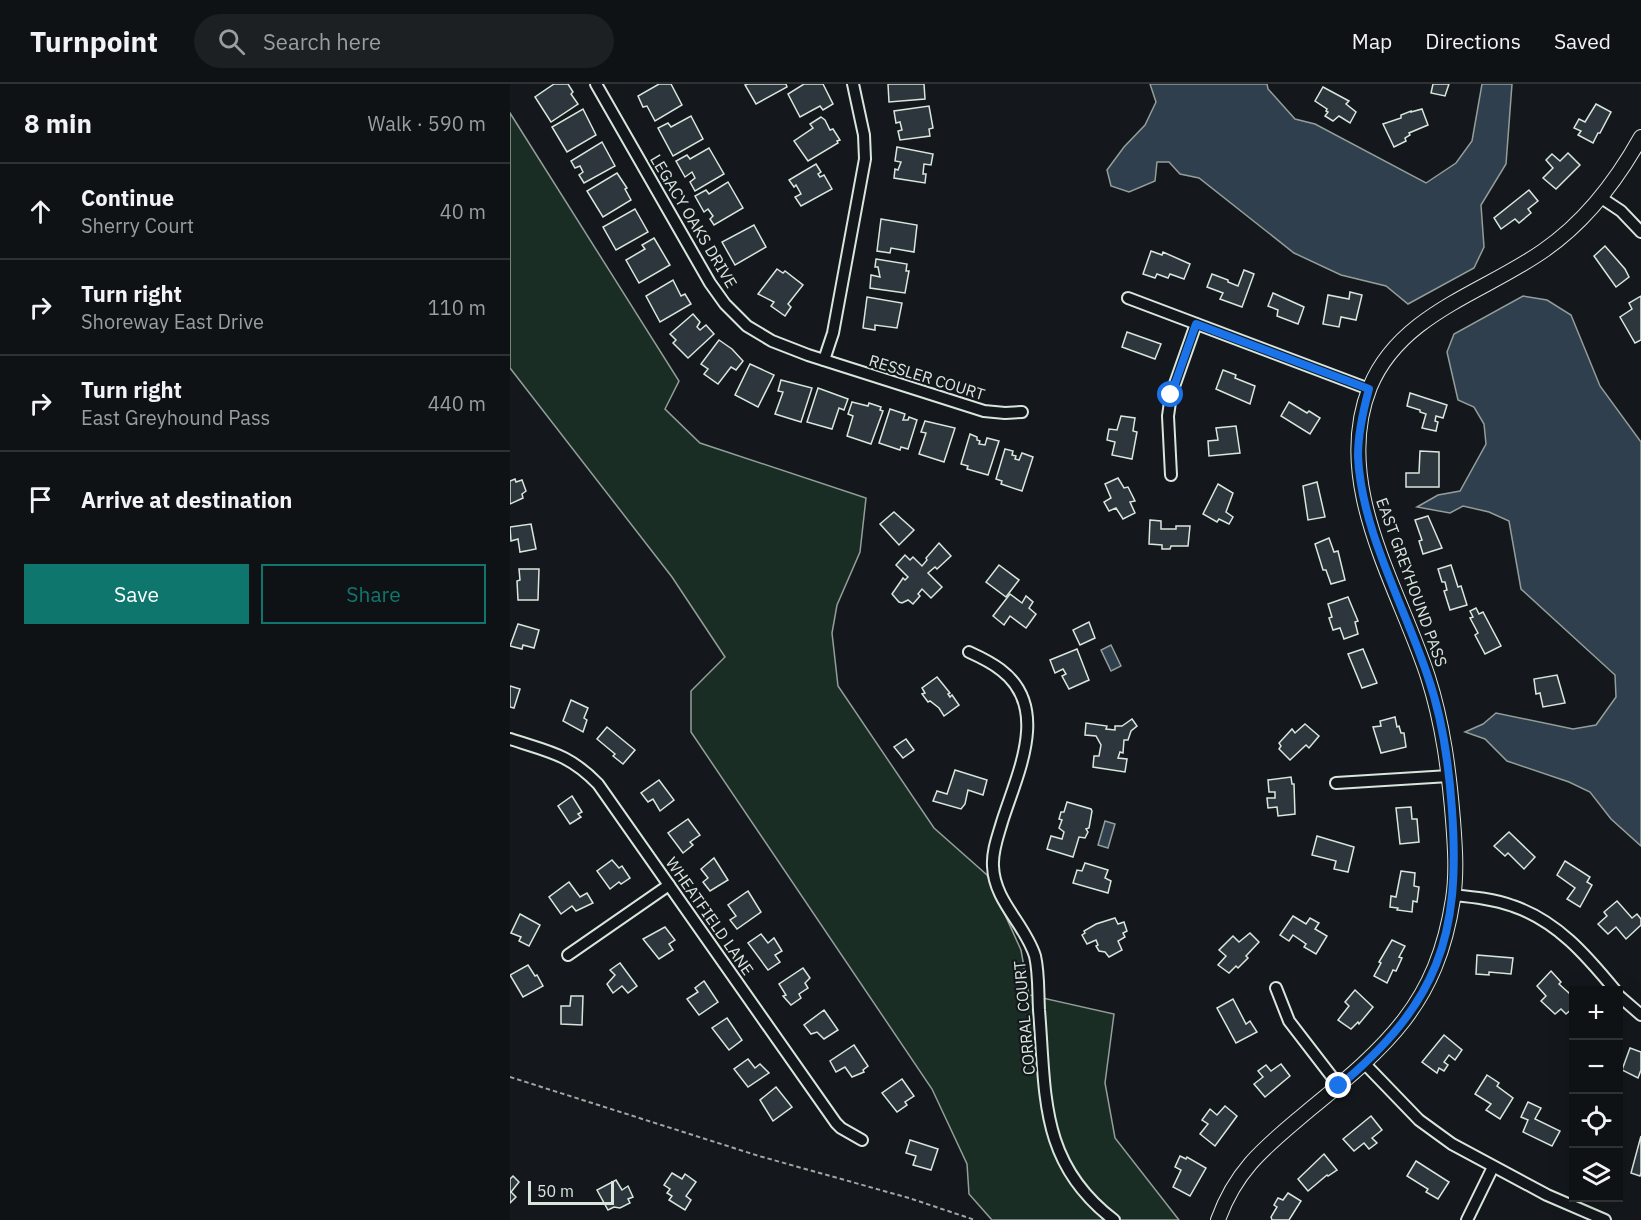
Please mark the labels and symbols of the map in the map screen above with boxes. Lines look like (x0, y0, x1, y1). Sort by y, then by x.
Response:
street label: LEGACY OAKS DRIVE (646, 150, 742, 292)
street label: RESSLER COURT (867, 350, 987, 404)
route start (1157, 381, 1183, 407)
street label: EAST GREYHOUND PASS (1372, 495, 1452, 669)
street label: WHEATFIELD LANE (662, 853, 758, 979)
street label: CORRAL COURT (1009, 960, 1039, 1076)
route end (1325, 1072, 1351, 1098)
scale bar (528, 1178, 614, 1206)

